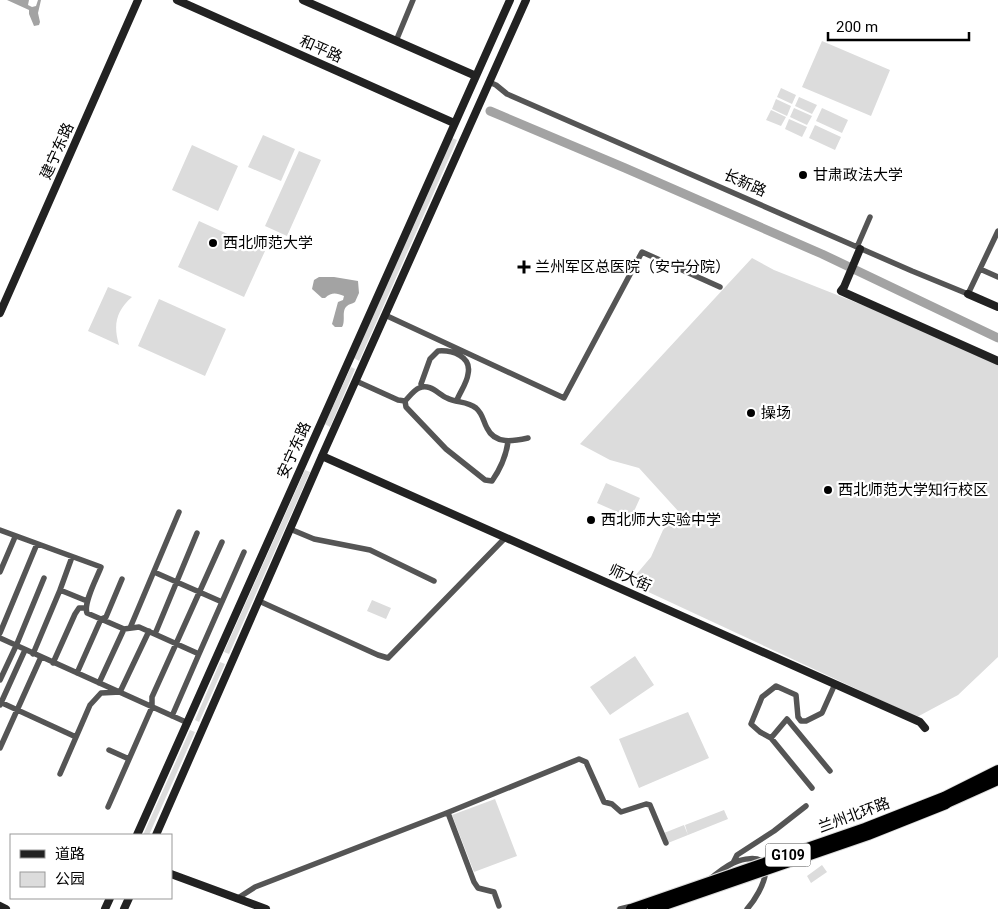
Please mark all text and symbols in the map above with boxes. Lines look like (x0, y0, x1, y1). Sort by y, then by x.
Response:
scale bar (828, 10, 969, 42)
text: 200 m (836, 18, 878, 36)
street label: 和平路 (297, 32, 345, 66)
street label: 建宁东路 (37, 120, 77, 182)
street label: 长新路 (721, 166, 769, 200)
place label: 甘肃政法大学 (813, 166, 903, 184)
marker: 甘肃政法大学 (797, 169, 809, 181)
place label: 西北师范大学 (223, 234, 313, 252)
marker: 西北师范大学 (207, 237, 219, 249)
place label: 兰州军区总医院（安宁分院） (535, 258, 730, 276)
marker: 兰州军区总医院（安宁分院） (517, 260, 531, 274)
place label: 操场 (761, 404, 791, 422)
marker: 操场 (745, 407, 757, 419)
street label: 安宁东路 (274, 419, 314, 481)
place label: 西北师范大学知行校区 (838, 481, 988, 499)
marker: 西北师范大学知行校区 (822, 484, 834, 496)
place label: 西北师大实验中学 (601, 511, 721, 529)
marker: 西北师大实验中学 (585, 514, 597, 526)
street label: 师大街 (606, 561, 654, 595)
street label: 兰州北环路 (816, 794, 892, 836)
legend (10, 834, 172, 899)
road number: G109 (766, 844, 810, 866)
text: 道路 (55, 845, 85, 863)
text: 公园 (55, 870, 85, 888)

